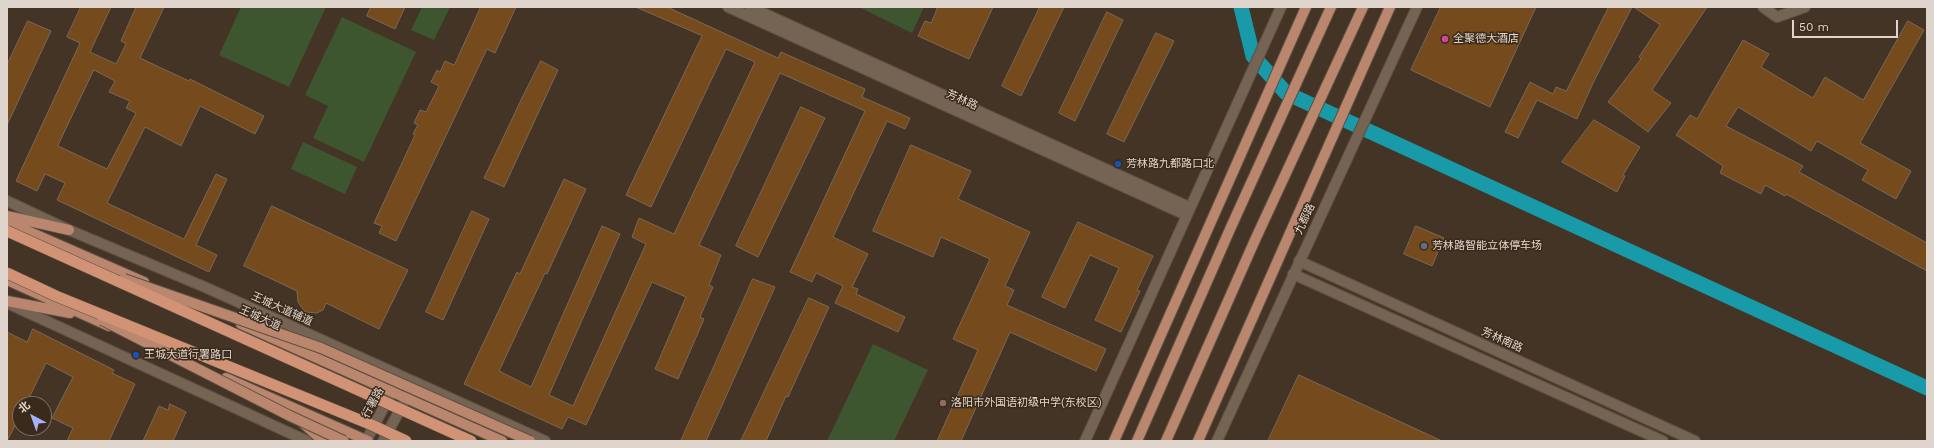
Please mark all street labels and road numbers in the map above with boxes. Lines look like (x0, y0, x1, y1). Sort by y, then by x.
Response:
street label: 芳林路 (944, 87, 980, 113)
street label: 九都路 (1292, 201, 1318, 237)
street label: 王城大道辅道 (249, 290, 315, 328)
street label: 王城大道 (237, 303, 283, 333)
street label: 芳林南路 (1479, 325, 1525, 355)
street label: 行署路 (359, 385, 387, 421)

